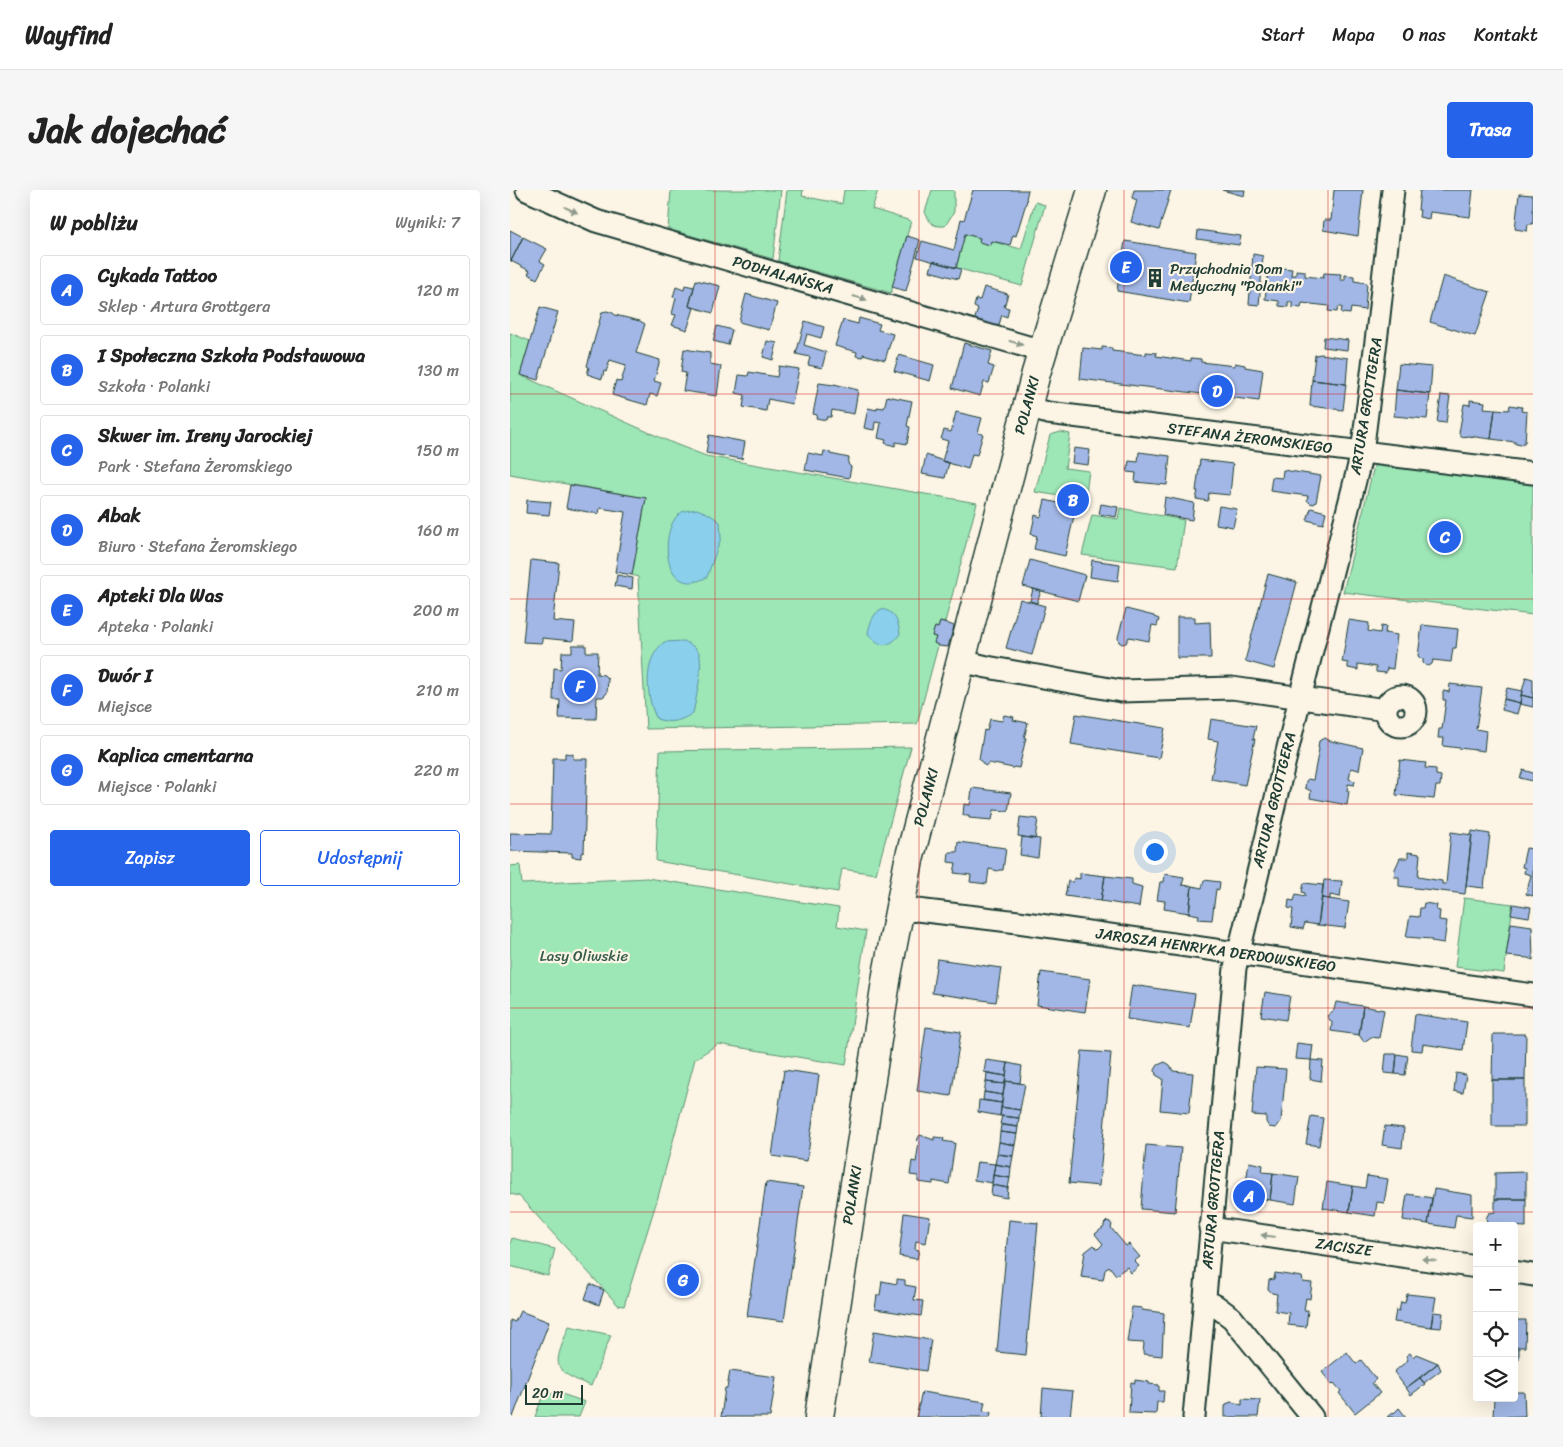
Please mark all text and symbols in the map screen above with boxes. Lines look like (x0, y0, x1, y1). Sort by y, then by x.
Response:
text: Wayfind (25, 14, 111, 56)
text: Start (1261, 19, 1304, 51)
text: Mapa (1332, 19, 1375, 51)
text: O nas (1403, 19, 1446, 51)
text: Kontakt (1474, 19, 1538, 51)
text: Jak dojechać (30, 99, 226, 161)
button: Trasa (1447, 102, 1533, 158)
text: W pobliżu (50, 204, 138, 242)
one-way arrow (564, 207, 578, 215)
text: Wyniki: 7 (395, 208, 460, 237)
street label: PODHALAŃSKA (730, 248, 836, 302)
pin: E (1110, 248, 1142, 286)
place label: Przychodnia Dom Medyczny "Polanki" (1170, 256, 1302, 299)
text: Cykada Tattoo (98, 259, 217, 292)
building icon: Przychodnia Dom Medyczny "Polanki" (1144, 267, 1166, 289)
text: A (62, 276, 72, 305)
text: 120 m (416, 276, 459, 305)
text: Sklep · Artura Grottgera (98, 292, 270, 321)
one-way arrow (853, 294, 868, 302)
street label: ARTURA GROTTGERA (1342, 335, 1390, 478)
text: I Społeczna Szkoła Podstawowa (98, 339, 365, 372)
one-way arrow (1009, 340, 1024, 348)
text: B (62, 356, 72, 385)
text: 130 m (417, 356, 459, 385)
text: Szkoła · Polanki (98, 372, 210, 401)
street label: POLANKI (1007, 372, 1047, 437)
pin: D (1201, 372, 1233, 410)
street label: STEFANA ŻEROMSKIEGO (1166, 415, 1334, 461)
text: Skwer im. Ireny Jarockiej (98, 419, 312, 452)
text: C (62, 436, 72, 465)
text: 150 m (416, 436, 459, 465)
text: Park · Stefana Żeromskiego (98, 452, 292, 481)
pin: B (1057, 481, 1089, 519)
text: Abak (98, 499, 141, 532)
text: D (62, 516, 72, 545)
text: 160 m (416, 516, 459, 545)
pin: C (1429, 518, 1461, 556)
text: Biuro · Stefana Żeromskiego (98, 532, 297, 561)
text: Apteki Dla Was (98, 579, 223, 612)
text: E (63, 596, 71, 625)
text: 200 m (413, 596, 459, 625)
text: Apteka · Polanki (98, 612, 213, 641)
text: Dwór I (98, 659, 152, 692)
pin: F (564, 667, 596, 705)
text: F (63, 676, 71, 705)
text: 210 m (416, 676, 459, 705)
text: Miejsce (98, 692, 152, 721)
street label: ARTURA GROTTGERA (1244, 730, 1303, 871)
text: Kaplica cmentarna (98, 739, 253, 772)
text: G (62, 756, 72, 785)
text: 220 m (414, 756, 459, 785)
street label: POLANKI (906, 764, 946, 829)
text: Miejsce · Polanki (98, 772, 217, 801)
button: Zapisz (50, 830, 250, 886)
button: Udostępnij (260, 830, 460, 886)
your location (1142, 839, 1168, 865)
street label: JAROSZA HENRYKA DERDOWSKIEGO (1093, 920, 1338, 980)
park label: Lasy Oliwskie (540, 943, 628, 969)
street label: ARTURA GROTTGERA (1194, 1130, 1232, 1271)
street label: POLANKI (834, 1163, 870, 1227)
pin: A (1233, 1177, 1265, 1215)
map controls (1473, 1222, 1518, 1402)
button: + (1473, 1222, 1518, 1267)
street label: ZACISZE (1314, 1230, 1376, 1264)
one-way arrow (1259, 1232, 1275, 1240)
one-way arrow (1420, 1256, 1436, 1264)
pin: G (667, 1261, 699, 1299)
button: − (1473, 1267, 1518, 1312)
button: locate (1473, 1312, 1518, 1357)
button: layers (1473, 1357, 1518, 1402)
text: 20 m (532, 1381, 563, 1406)
scale bar (525, 1382, 582, 1405)

